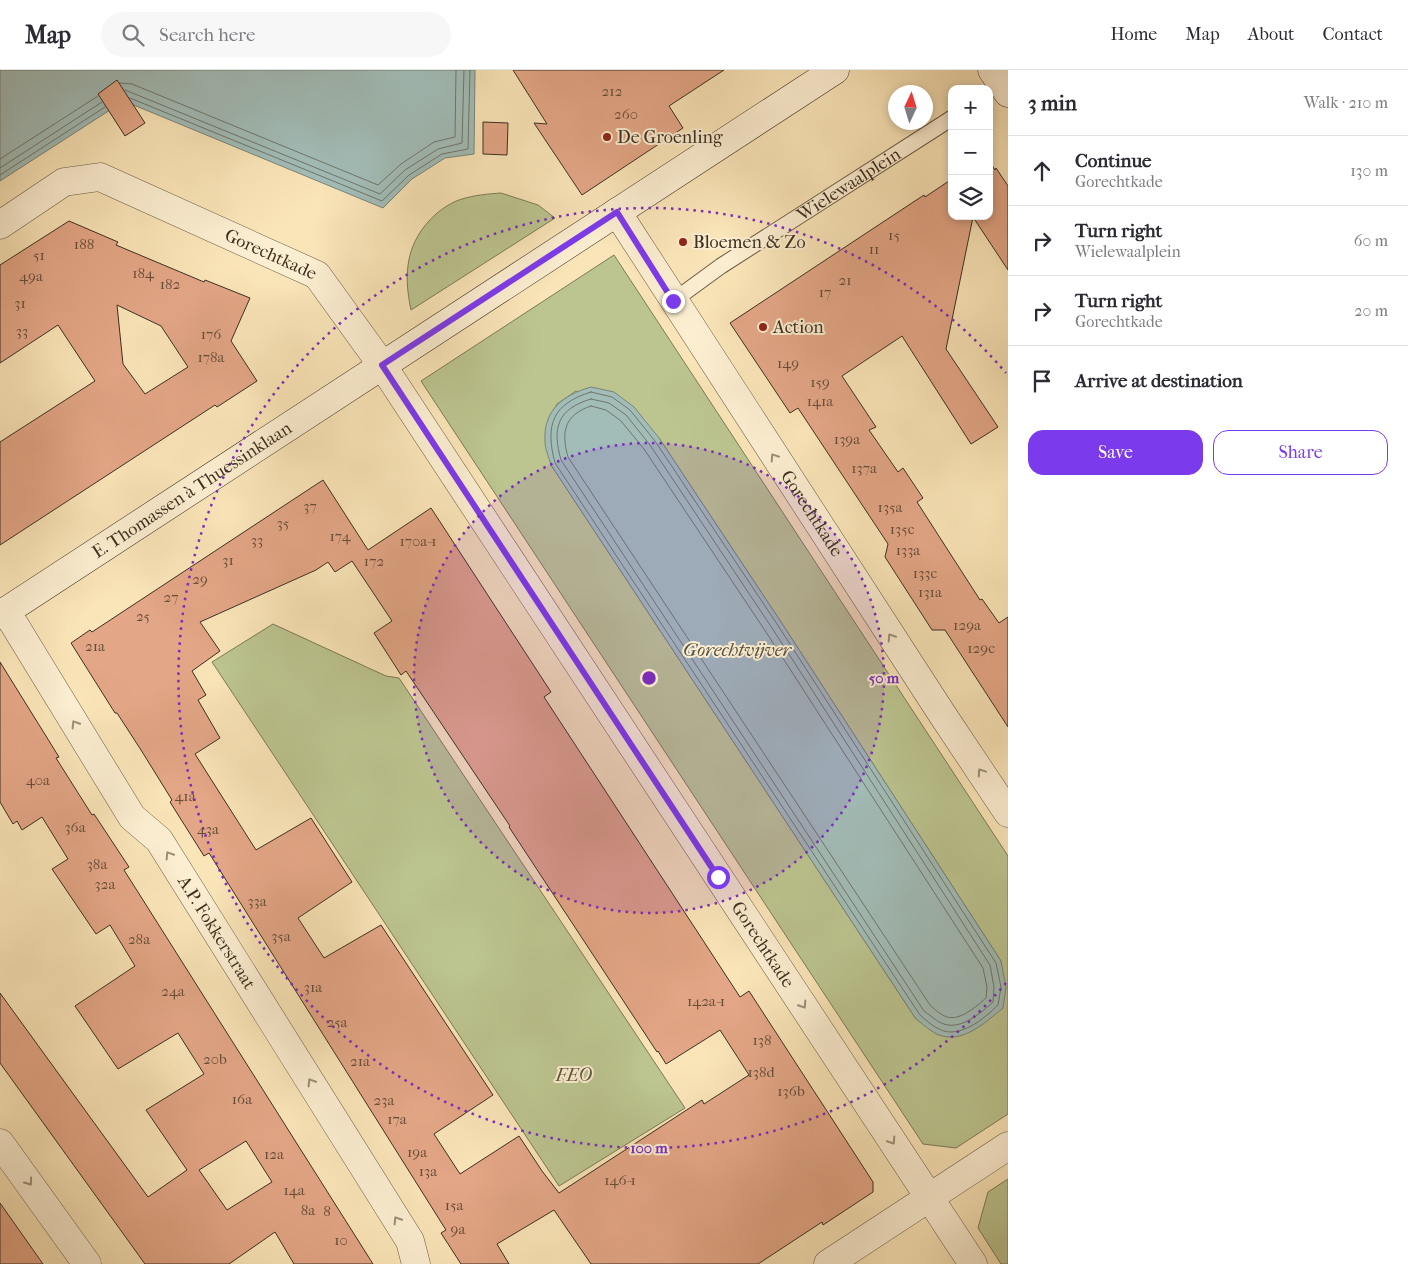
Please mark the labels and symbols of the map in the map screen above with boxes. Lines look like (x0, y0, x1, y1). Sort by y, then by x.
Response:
house number: 212 (602, 82, 623, 100)
north arrow (888, 85, 933, 130)
house number: 260 (614, 105, 638, 123)
place label: De Groenling (617, 127, 723, 148)
marker: De Groenling (601, 131, 613, 143)
street label: Wielewaalplein (792, 143, 905, 226)
street label: Gorechtkade (222, 224, 320, 284)
house number: 15 (888, 226, 900, 244)
place label: Bloemen & Zo (693, 232, 806, 253)
house number: 188 (74, 235, 94, 253)
marker: Bloemen & Zo (677, 236, 689, 248)
house number: 11 (869, 240, 879, 258)
house number: 51 (33, 246, 45, 264)
house number: 184 (132, 264, 155, 282)
house number: 49a (19, 267, 44, 285)
house number: 21 (838, 271, 852, 289)
house number: 182 (160, 275, 181, 293)
house number: 17 (819, 283, 831, 301)
route end (662, 290, 685, 313)
house number: 31 (14, 294, 26, 312)
place label: Action (772, 317, 824, 338)
marker: Action (757, 321, 769, 333)
house number: 33 (16, 322, 28, 340)
house number: 176 (201, 325, 222, 343)
house number: 178a (197, 348, 226, 366)
house number: 149 (777, 354, 799, 372)
house number: 159 (810, 373, 830, 391)
house number: 141a (807, 392, 834, 410)
street label: E. Thomassen à Thuessinklaan (88, 417, 296, 563)
house number: 139a (834, 430, 861, 448)
one-way arrow (771, 453, 780, 462)
house number: 137a (851, 459, 878, 477)
street label: Gorechtkade (776, 466, 848, 561)
house number: 37 (303, 497, 317, 515)
house number: 135a (878, 498, 904, 516)
house number: 35 (277, 514, 289, 532)
house number: 135c (890, 520, 915, 538)
house number: 174 (329, 527, 352, 545)
house number: 33 (251, 531, 263, 549)
house number: 170a-1 (400, 532, 437, 550)
house number: 133a (896, 541, 921, 559)
house number: 31 (222, 551, 234, 569)
house number: 172 (364, 552, 384, 570)
house number: 133c (913, 564, 938, 582)
house number: 29 (192, 570, 208, 588)
house number: 131a (918, 583, 943, 601)
house number: 27 (164, 588, 178, 606)
house number: 25 (136, 607, 150, 625)
house number: 129a (953, 616, 982, 634)
one-way arrow (888, 633, 898, 642)
house number: 21a (85, 637, 106, 655)
water label: Gorechtvijver (683, 639, 792, 661)
house number: 129c (967, 639, 995, 657)
centre of rings (640, 669, 658, 687)
text: 50 m (869, 669, 900, 687)
one-way arrow (72, 721, 82, 730)
one-way arrow (978, 769, 987, 778)
house number: 40a (26, 771, 51, 789)
house number: 41a (174, 787, 197, 805)
house number: 36a (64, 818, 87, 836)
house number: 43a (197, 820, 220, 838)
one-way arrow (166, 852, 175, 861)
house number: 38a (87, 855, 108, 873)
route start (707, 866, 730, 889)
street label: A.P. Fokkerstraat (173, 871, 260, 993)
house number: 32a (95, 875, 116, 893)
house number: 33a (247, 892, 268, 910)
street label: Gorechtkade (727, 897, 799, 992)
house number: 35a (271, 927, 292, 945)
house number: 28a (128, 930, 151, 948)
house number: 31a (304, 978, 323, 996)
house number: 24a (161, 982, 186, 1000)
house number: 142a-1 (687, 992, 725, 1010)
one-way arrow (797, 1000, 806, 1009)
house number: 25a (326, 1013, 349, 1031)
house number: 138 (752, 1031, 772, 1049)
house number: 20b (203, 1050, 227, 1068)
house number: 21a (350, 1052, 371, 1070)
house number: 138d (747, 1063, 775, 1081)
park label: FEO (555, 1065, 593, 1086)
one-way arrow (307, 1078, 317, 1087)
house number: 136b (777, 1082, 805, 1100)
house number: 16a (232, 1090, 253, 1108)
house number: 23a (374, 1091, 395, 1109)
house number: 17a (387, 1110, 408, 1128)
one-way arrow (886, 1136, 896, 1145)
text: 100 m (630, 1139, 668, 1157)
house number: 19a (407, 1143, 428, 1161)
house number: 12a (264, 1145, 285, 1163)
house number: 13a (419, 1162, 438, 1180)
house number: 146-1 (604, 1171, 636, 1189)
one-way arrow (23, 1176, 31, 1185)
house number: 14a (283, 1181, 306, 1199)
house number: 15a (445, 1196, 464, 1214)
house number: 8a (301, 1201, 316, 1219)
house number: 8 (323, 1202, 331, 1220)
one-way arrow (394, 1216, 403, 1225)
house number: 9a (451, 1220, 466, 1238)
house number: 10 (334, 1231, 348, 1249)

